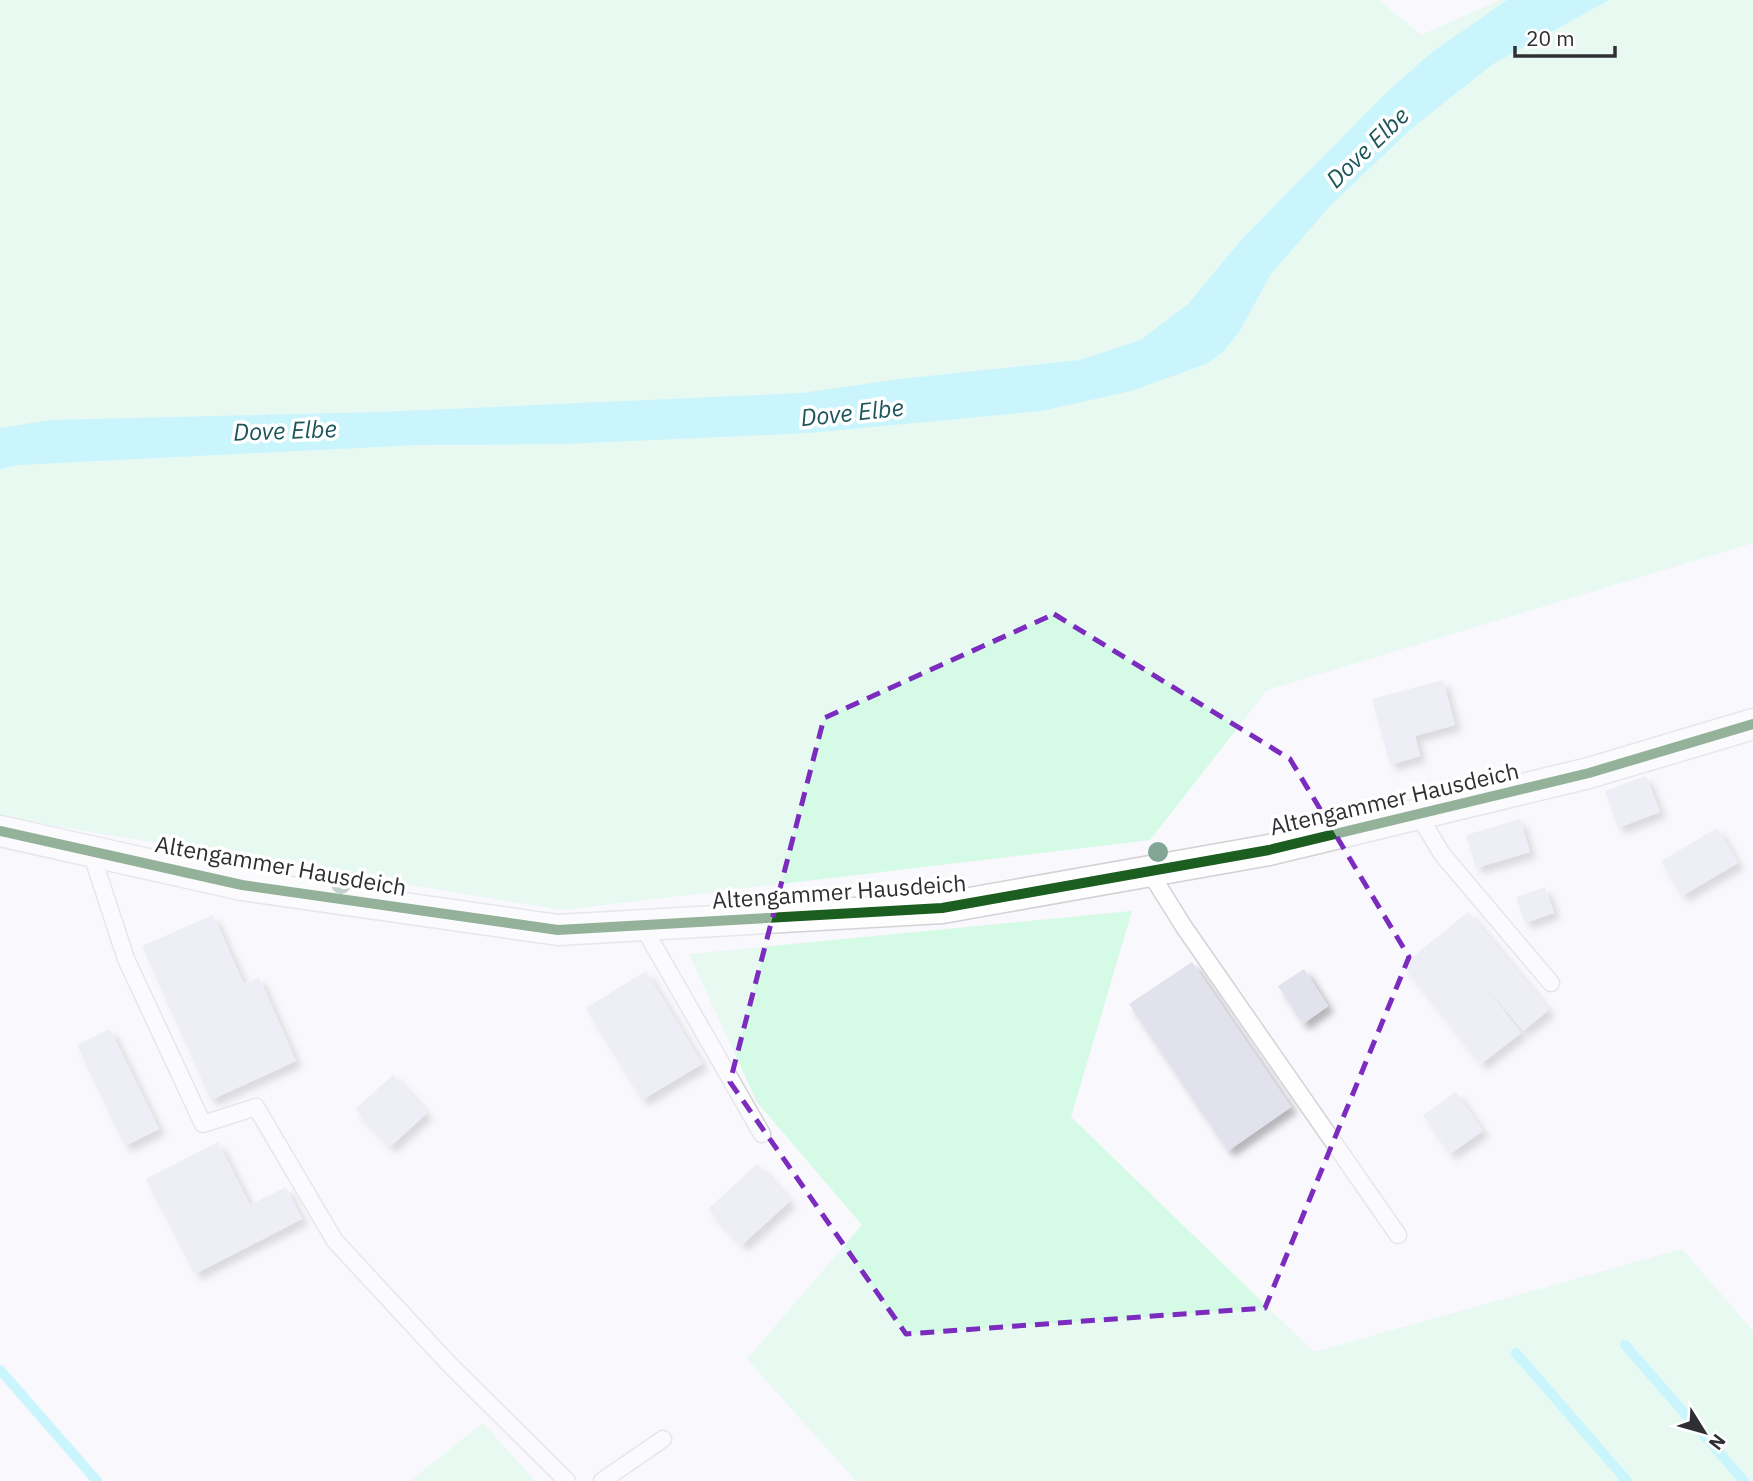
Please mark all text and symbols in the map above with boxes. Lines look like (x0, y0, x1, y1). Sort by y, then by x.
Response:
scale bar (1515, 14, 1615, 58)
text: 20 m (1526, 24, 1575, 52)
water label: Dove Elbe (1319, 100, 1415, 194)
water label: Dove Elbe (799, 391, 905, 433)
water label: Dove Elbe (233, 412, 337, 448)
street label: Altengammer Hausdeich (1267, 755, 1521, 841)
street label: Altengammer Hausdeich (153, 828, 409, 902)
street label: Altengammer Hausdeich (711, 867, 967, 915)
north arrow (1669, 1397, 1739, 1467)
text: N (1704, 1430, 1731, 1455)

